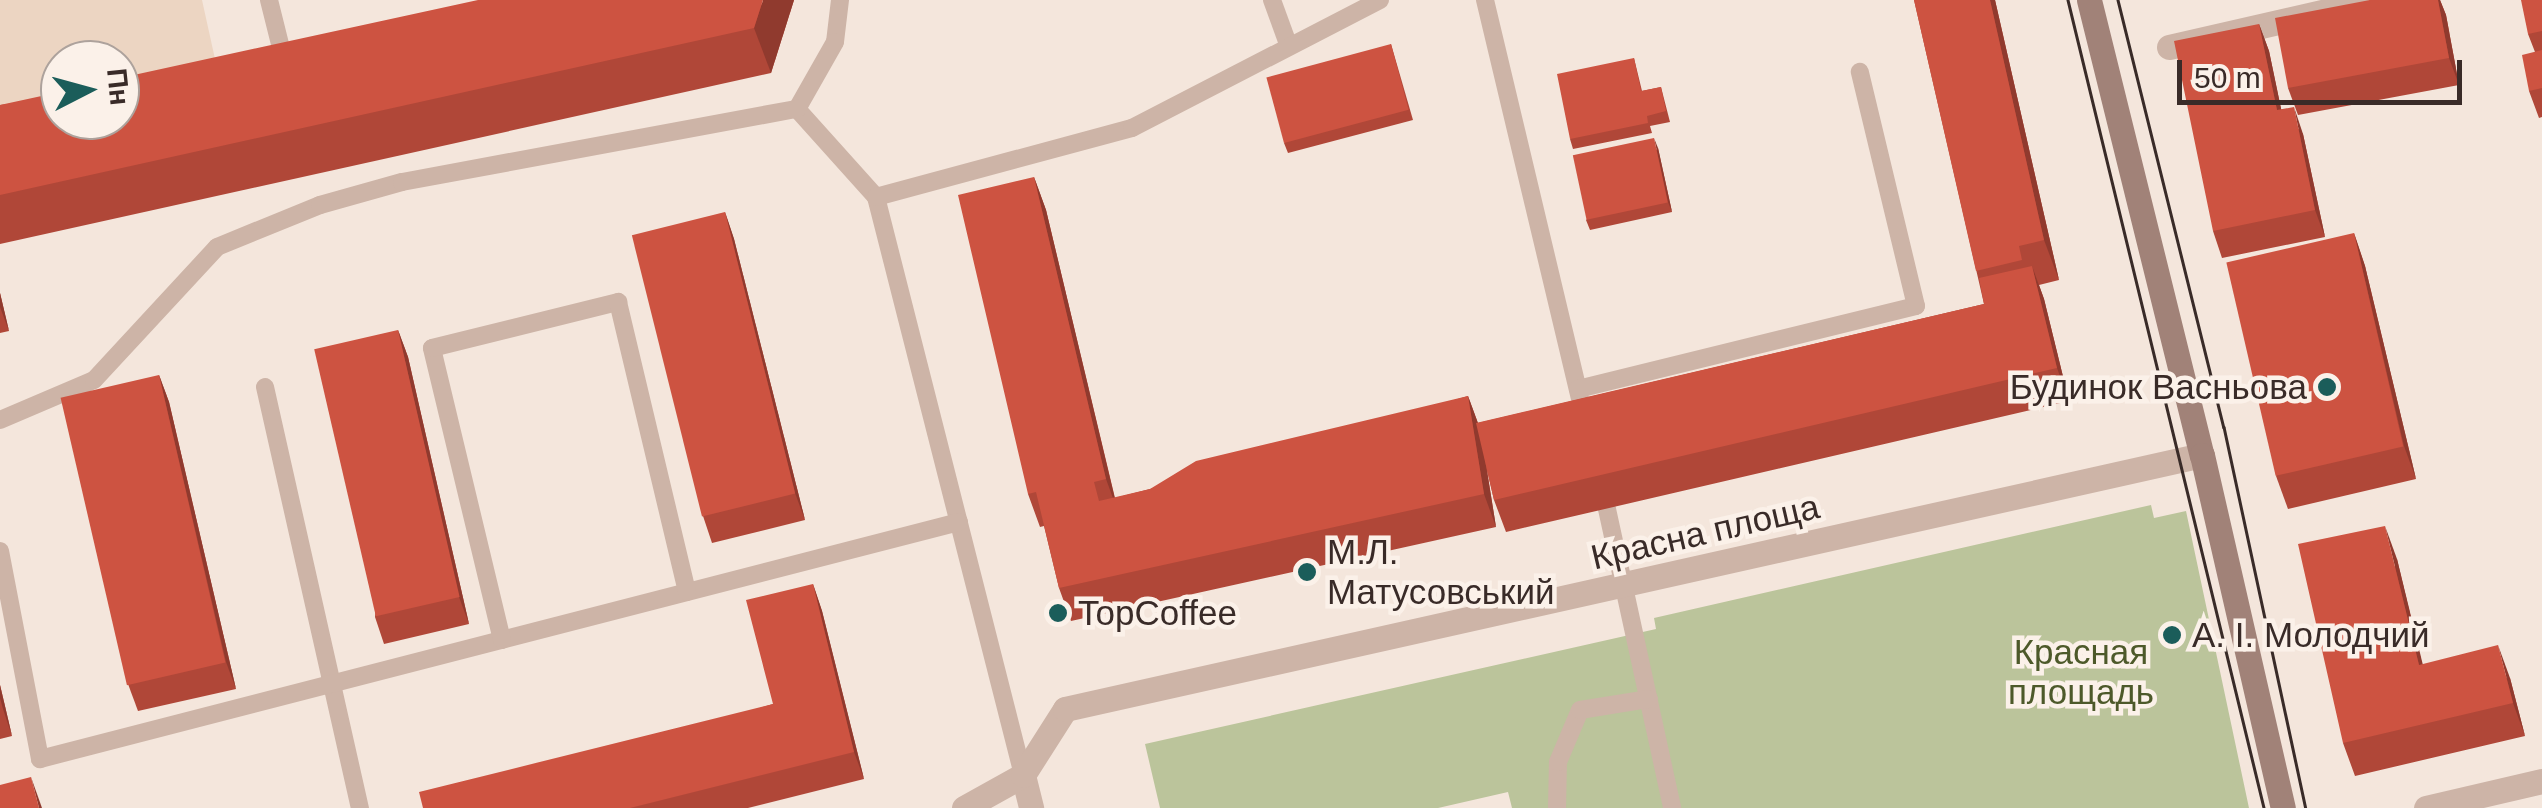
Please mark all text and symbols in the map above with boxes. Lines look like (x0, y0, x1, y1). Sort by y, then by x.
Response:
north arrow (40, 40, 140, 140)
scale bar (2182, 40, 2467, 102)
text: 50 m (2194, 61, 2261, 94)
text: Пн (101, 67, 136, 107)
place label: Будинок Васньова (2010, 366, 2307, 408)
marker: Будинок Васньова (2316, 376, 2338, 398)
street label: Красна площа (1587, 485, 1823, 579)
place label: М.Л. Матусовський (1327, 531, 1554, 613)
marker: М.Л. Матусовський (1296, 561, 1318, 583)
place label: TopCoffee (1078, 592, 1237, 634)
marker: TopCoffee (1047, 602, 1069, 624)
place label: А. І. Молодчий (2192, 614, 2429, 656)
marker: А. І. Молодчий (2161, 624, 2183, 646)
park label: Красная площадь (2008, 631, 2154, 713)

